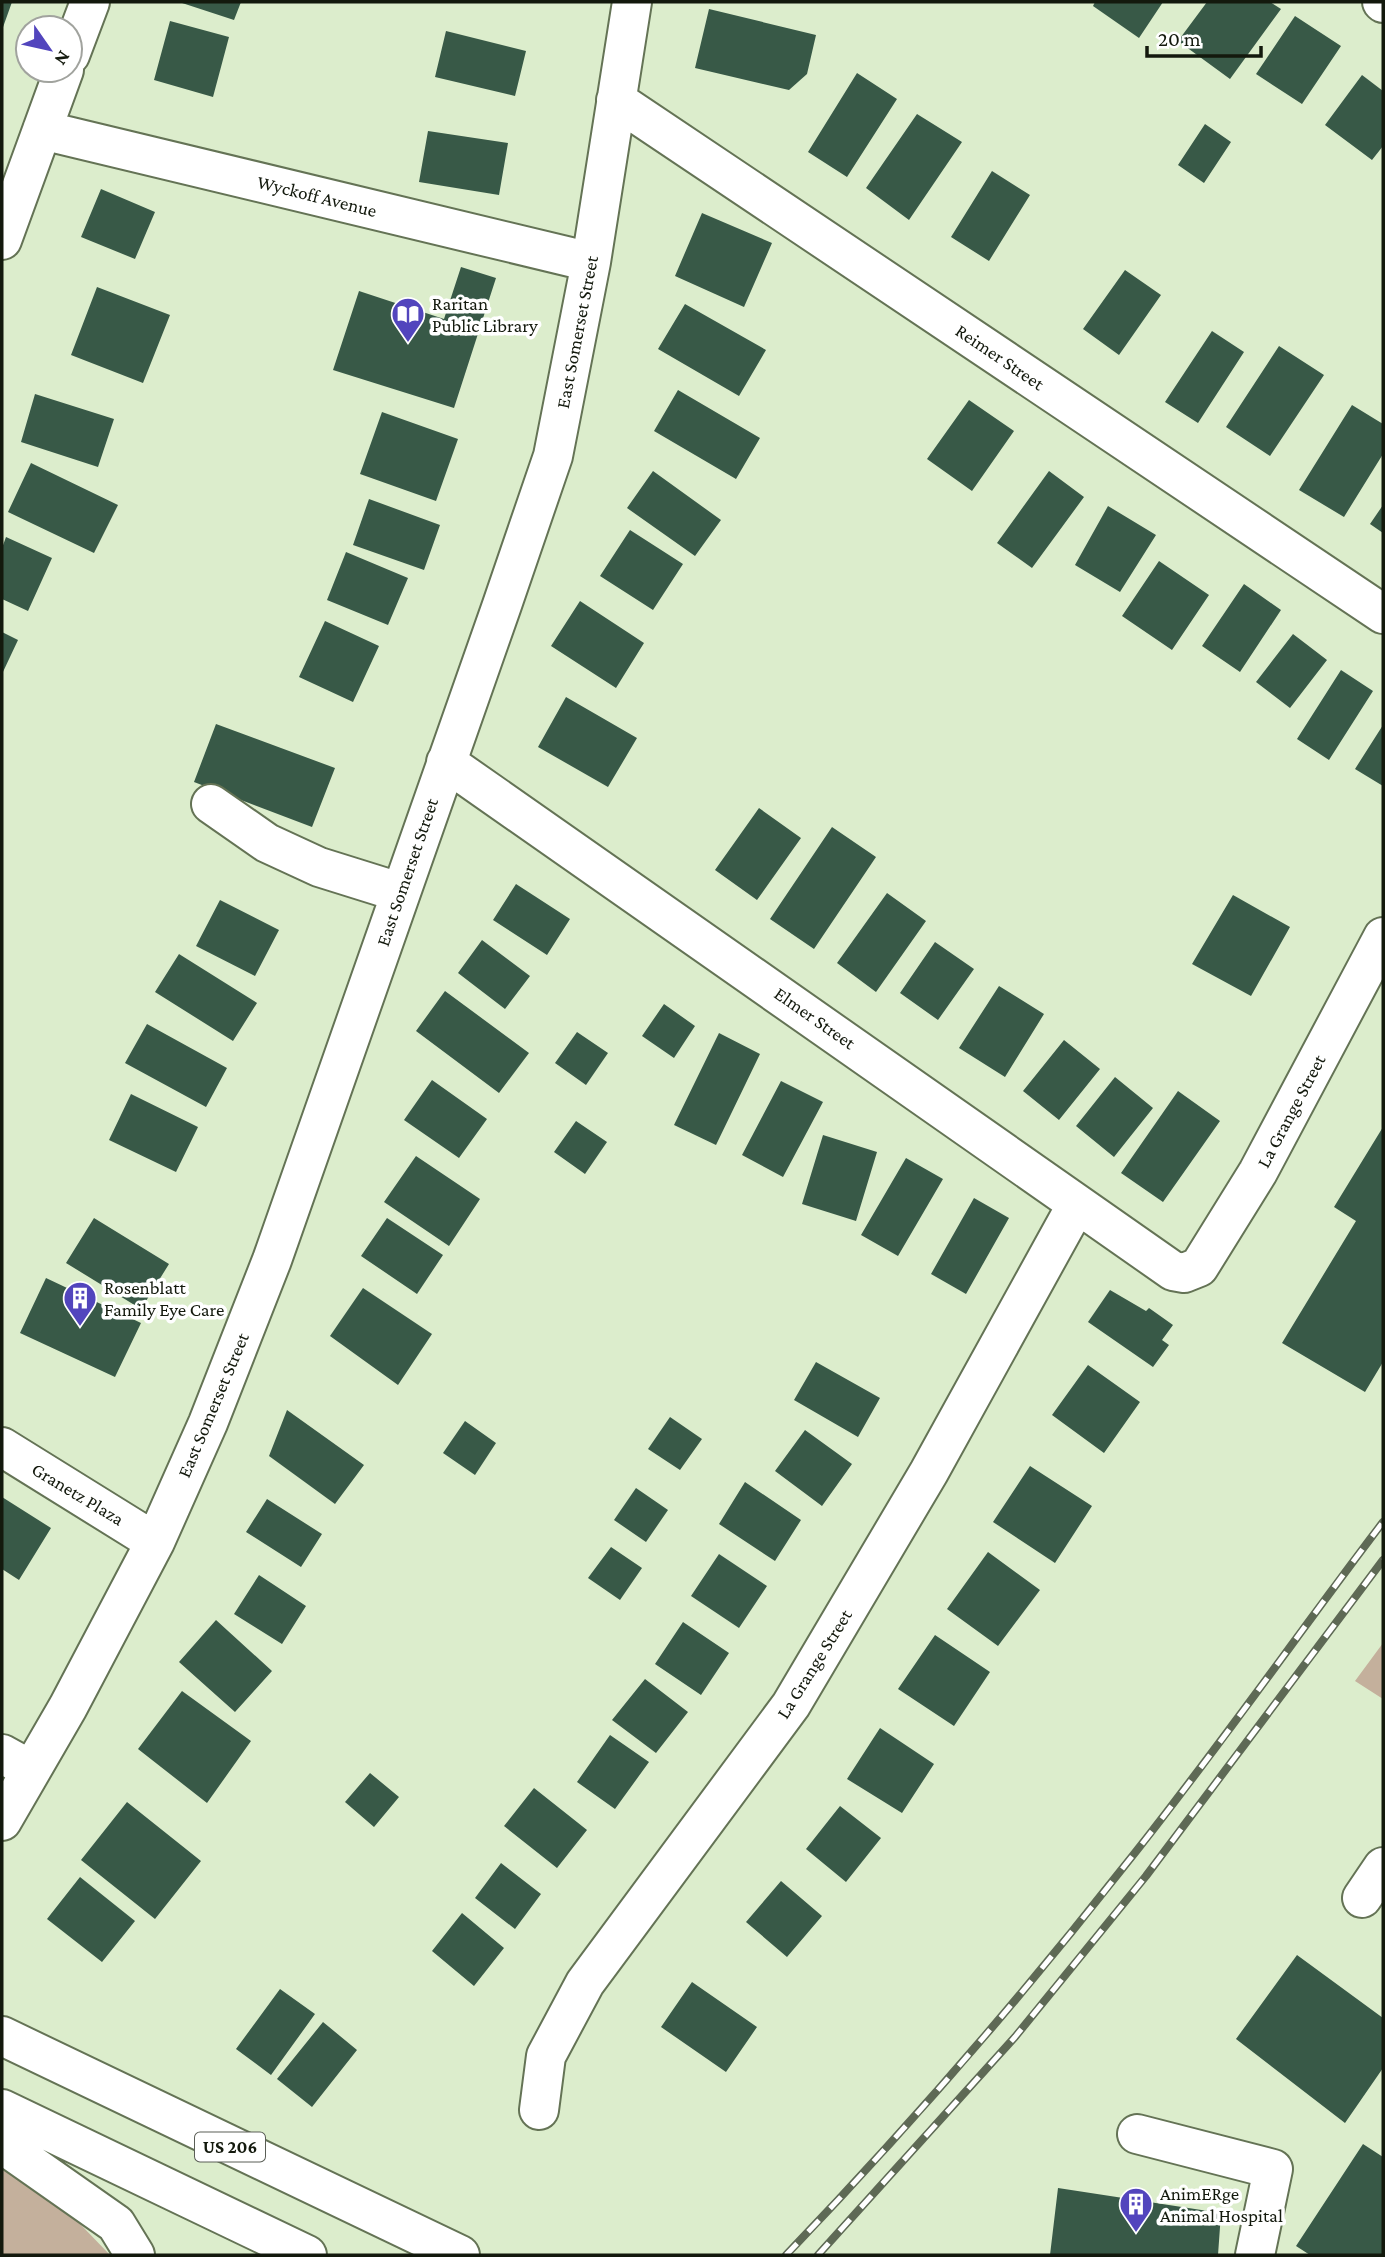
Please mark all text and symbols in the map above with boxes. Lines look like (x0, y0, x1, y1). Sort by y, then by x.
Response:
north arrow (14, 14, 84, 84)
scale bar (1147, 14, 1261, 58)
text: 20 m (1158, 27, 1201, 51)
text: N (50, 47, 75, 70)
street label: Wyckoff Avenue (255, 171, 379, 221)
street label: East Somerset Street (552, 253, 602, 410)
place label: Raritan Public Library (432, 293, 538, 336)
library icon: Raritan Public Library (389, 295, 427, 344)
street label: Reimer Street (952, 320, 1049, 395)
street label: East Somerset Street (372, 795, 442, 949)
street label: Elmer Street (771, 983, 860, 1054)
street label: La Grange Street (1252, 1050, 1330, 1171)
place label: Rosenblatt Family Eye Care (104, 1277, 224, 1320)
building icon: Rosenblatt Family Eye Care (61, 1279, 99, 1328)
street label: East Somerset Street (173, 1329, 253, 1481)
street label: Granetz Plaza (28, 1458, 128, 1530)
street label: La Grange Street (772, 1605, 856, 1722)
road number: US 206 (195, 2132, 265, 2162)
place label: AnimERge Animal Hospital (1160, 2183, 1283, 2226)
building icon: AnimERge Animal Hospital (1117, 2185, 1155, 2234)

